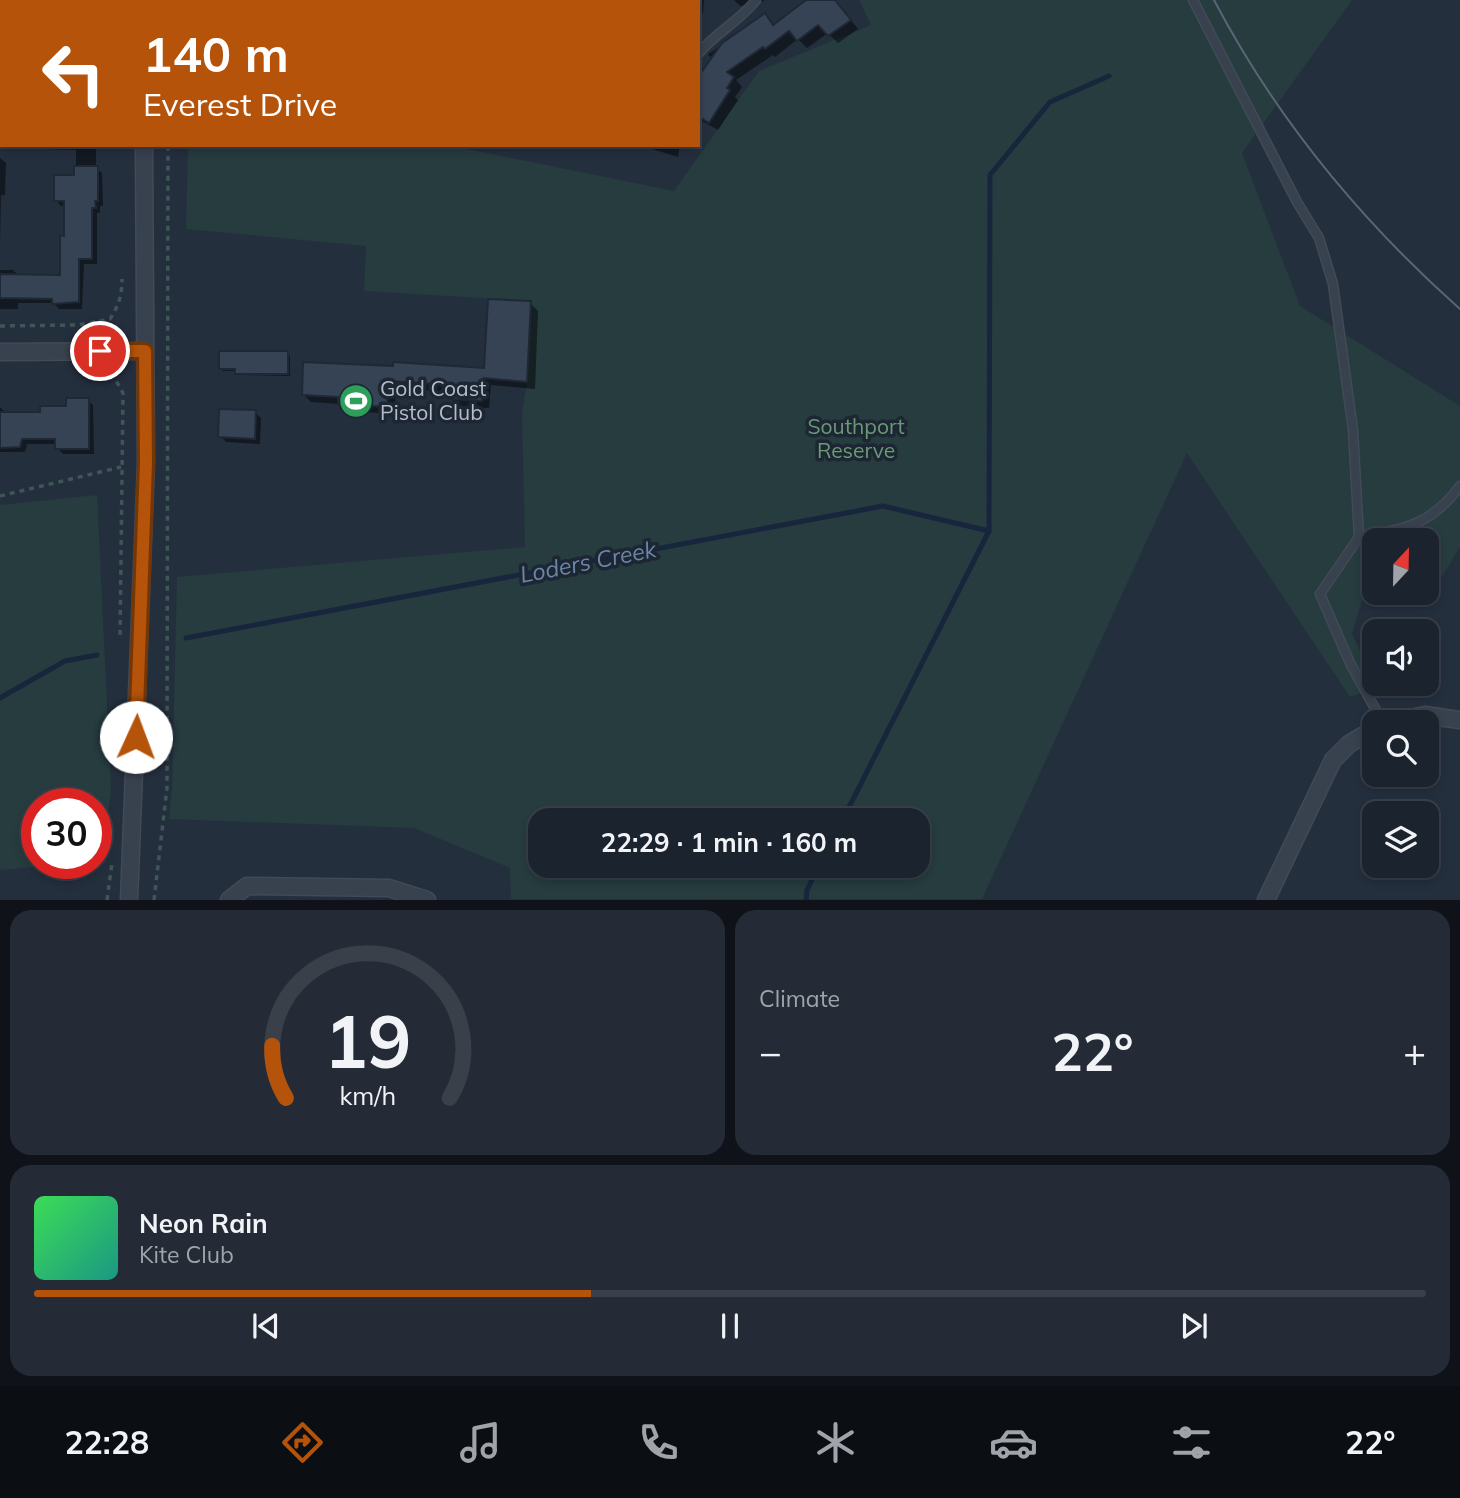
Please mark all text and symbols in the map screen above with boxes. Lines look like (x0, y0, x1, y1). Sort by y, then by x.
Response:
text: 140 m (143, 23, 289, 84)
icon: left (28, 28, 119, 119)
text: Everest Drive (143, 84, 337, 124)
pin (70, 321, 130, 381)
icon: arrive (81, 332, 119, 370)
place label: Gold Coast Pistol Club (380, 375, 486, 425)
sports icon: Gold Coast Pistol Club (337, 382, 375, 420)
park label: Southport Reserve (808, 413, 904, 463)
north arrow (1362, 528, 1438, 606)
map controls (1362, 528, 1439, 878)
water label: Loders Creek (517, 534, 660, 589)
button: sound (1362, 619, 1439, 696)
position arrow (99, 700, 173, 774)
button: search (1362, 710, 1439, 787)
speed limit sign: 30 (21, 788, 112, 879)
button: layers (1362, 801, 1439, 878)
text: 22:29 · 1 min · 160 m (601, 826, 857, 859)
text: Climate (759, 984, 840, 1013)
text: 19 (324, 996, 411, 1087)
text: 22° (1051, 1019, 1134, 1084)
text: − (759, 1028, 782, 1076)
text: + (1403, 1028, 1426, 1076)
text: km/h (339, 1080, 396, 1111)
text: Neon Rain (139, 1207, 268, 1240)
text: Kite Club (139, 1240, 234, 1269)
icon: previous (247, 1307, 285, 1345)
icon: pause (711, 1307, 749, 1345)
icon: next (1175, 1307, 1213, 1345)
icon: directions (278, 1418, 327, 1467)
icon: music (456, 1418, 505, 1467)
icon: phone (634, 1418, 683, 1467)
icon: climate (811, 1418, 860, 1467)
icon: car (989, 1418, 1038, 1467)
icon: filters (1167, 1418, 1216, 1467)
text: 22:28 (64, 1422, 149, 1462)
text: 22° (1345, 1422, 1395, 1462)

